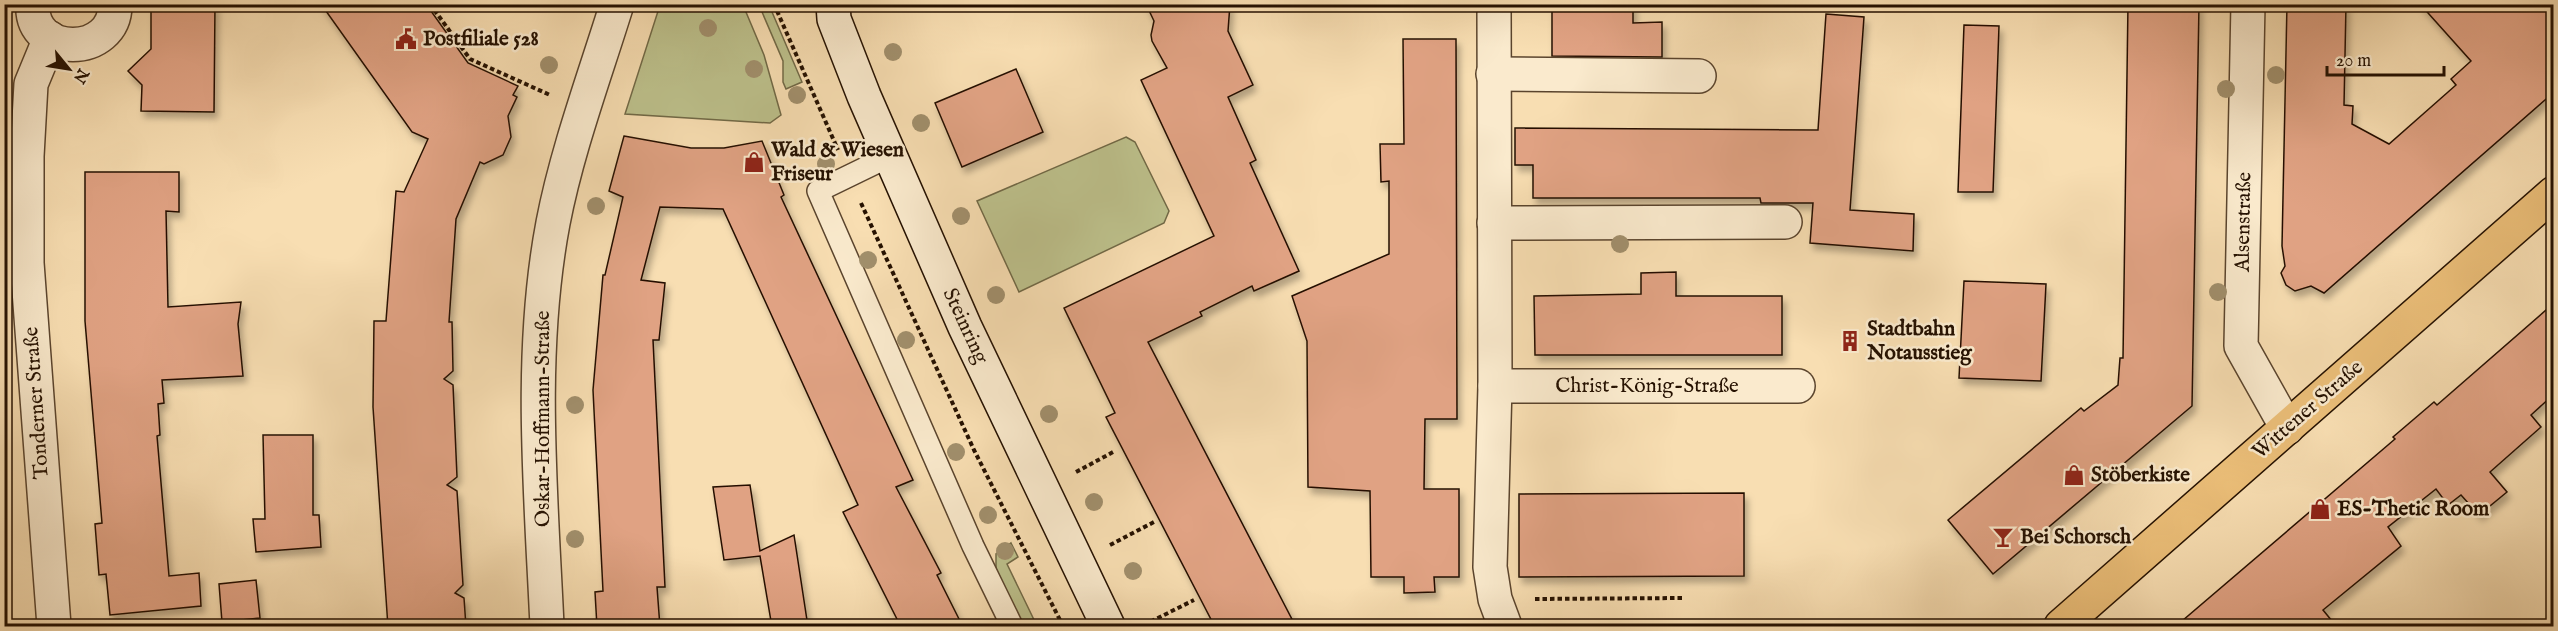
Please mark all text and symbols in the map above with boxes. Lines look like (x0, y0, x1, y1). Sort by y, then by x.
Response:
place label: Postfiliale 528 (423, 26, 539, 53)
public building icon: Postfiliale 528 (394, 27, 418, 51)
north arrow (39, 39, 99, 99)
scale bar (2327, 39, 2444, 77)
text: 20 m (2336, 50, 2371, 73)
text: N (68, 64, 93, 87)
place label: Wald & Wiesen Friseur (770, 137, 904, 188)
shop icon: Wald & Wiesen Friseur (742, 150, 766, 174)
street label: Alsenstraße (2230, 171, 2258, 273)
street label: Steinring (936, 284, 994, 369)
street label: Oskar-Hoffmann-Straße (530, 310, 557, 527)
place label: Stadtbahn Notausstieg (1866, 316, 1972, 367)
street label: Tonderner Straße (18, 326, 56, 480)
building icon: Stadtbahn Notausstieg (1838, 329, 1862, 353)
street label: Wittener Straße (2247, 354, 2369, 465)
street label: Christ-König-Straße (1555, 373, 1739, 400)
place label: Stöberkiste (2091, 462, 2190, 489)
shop icon: Stöberkiste (2062, 463, 2086, 487)
place label: ES-Thetic Room (2337, 496, 2490, 523)
shop icon: ES-Thetic Room (2308, 497, 2332, 521)
place label: Bei Schorsch (2020, 524, 2132, 551)
bar icon: Bei Schorsch (1991, 525, 2015, 549)

